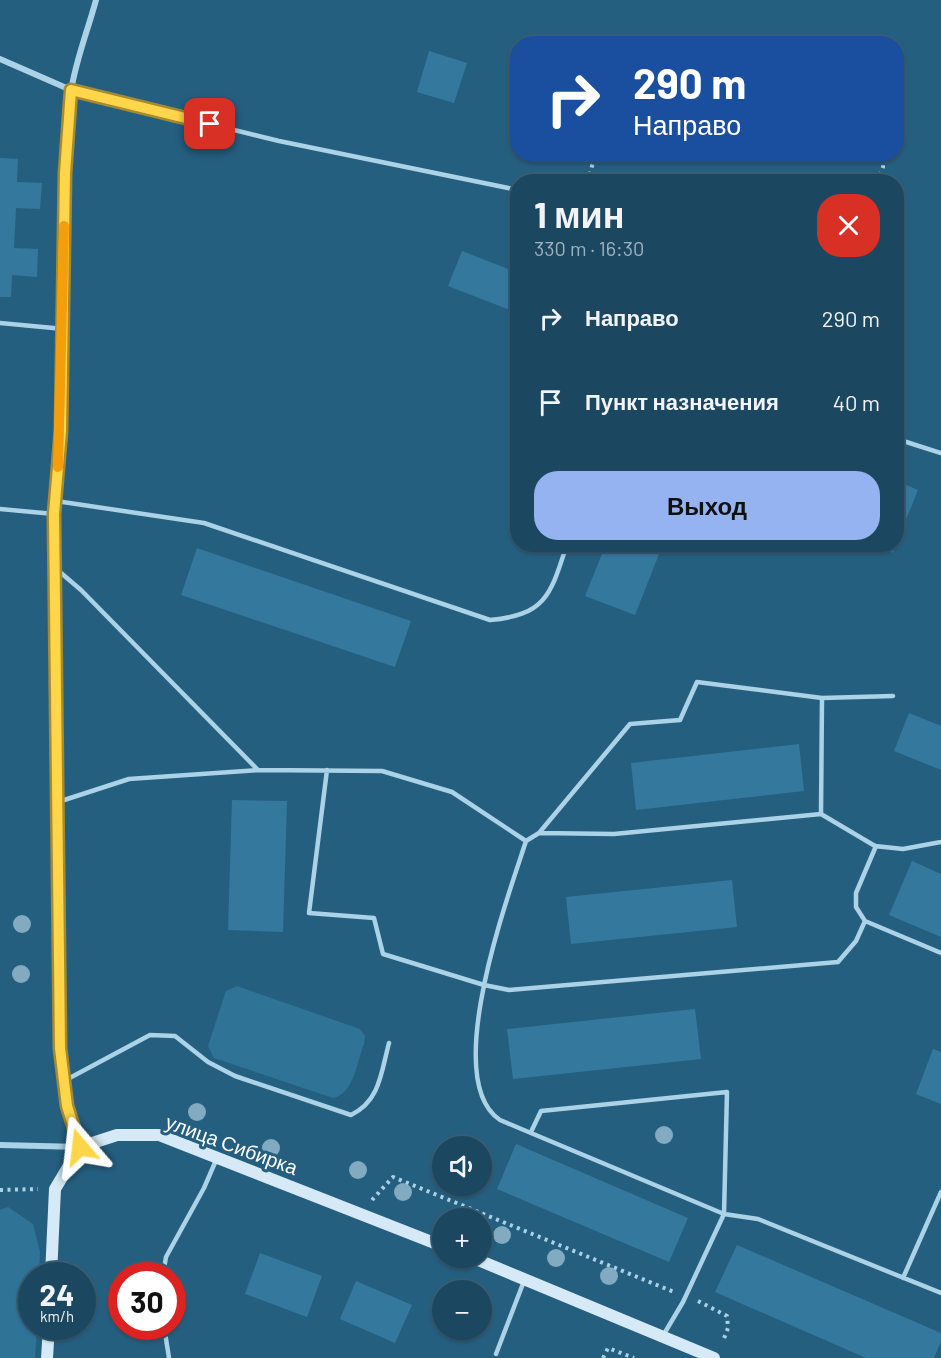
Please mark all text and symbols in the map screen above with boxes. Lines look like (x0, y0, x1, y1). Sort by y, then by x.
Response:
text: 290 m (633, 57, 746, 107)
icon: right (534, 60, 612, 138)
pin (184, 98, 235, 149)
icon: arrive (193, 107, 226, 140)
text: Направо (633, 108, 741, 140)
text: 1 мин (534, 192, 624, 235)
button: close (817, 194, 880, 257)
text: 330 m · 16:30 (534, 236, 644, 260)
icon: right (534, 302, 567, 335)
text: Направо (585, 304, 679, 330)
text: 290 m (822, 305, 880, 331)
icon: arrive (534, 386, 567, 419)
text: Пункт назначения (585, 388, 779, 414)
text: 40 m (833, 389, 880, 415)
button: Выход (534, 471, 880, 540)
street label: улица Сибирка (163, 1109, 302, 1179)
position arrow (48, 1115, 112, 1179)
map controls (432, 1136, 492, 1340)
button: sound (432, 1136, 492, 1196)
button: + (432, 1208, 492, 1268)
speed limit sign: 30 (108, 1262, 186, 1340)
text: 24 (40, 1276, 74, 1312)
button: − (432, 1280, 492, 1340)
text: km/h (40, 1307, 74, 1325)

